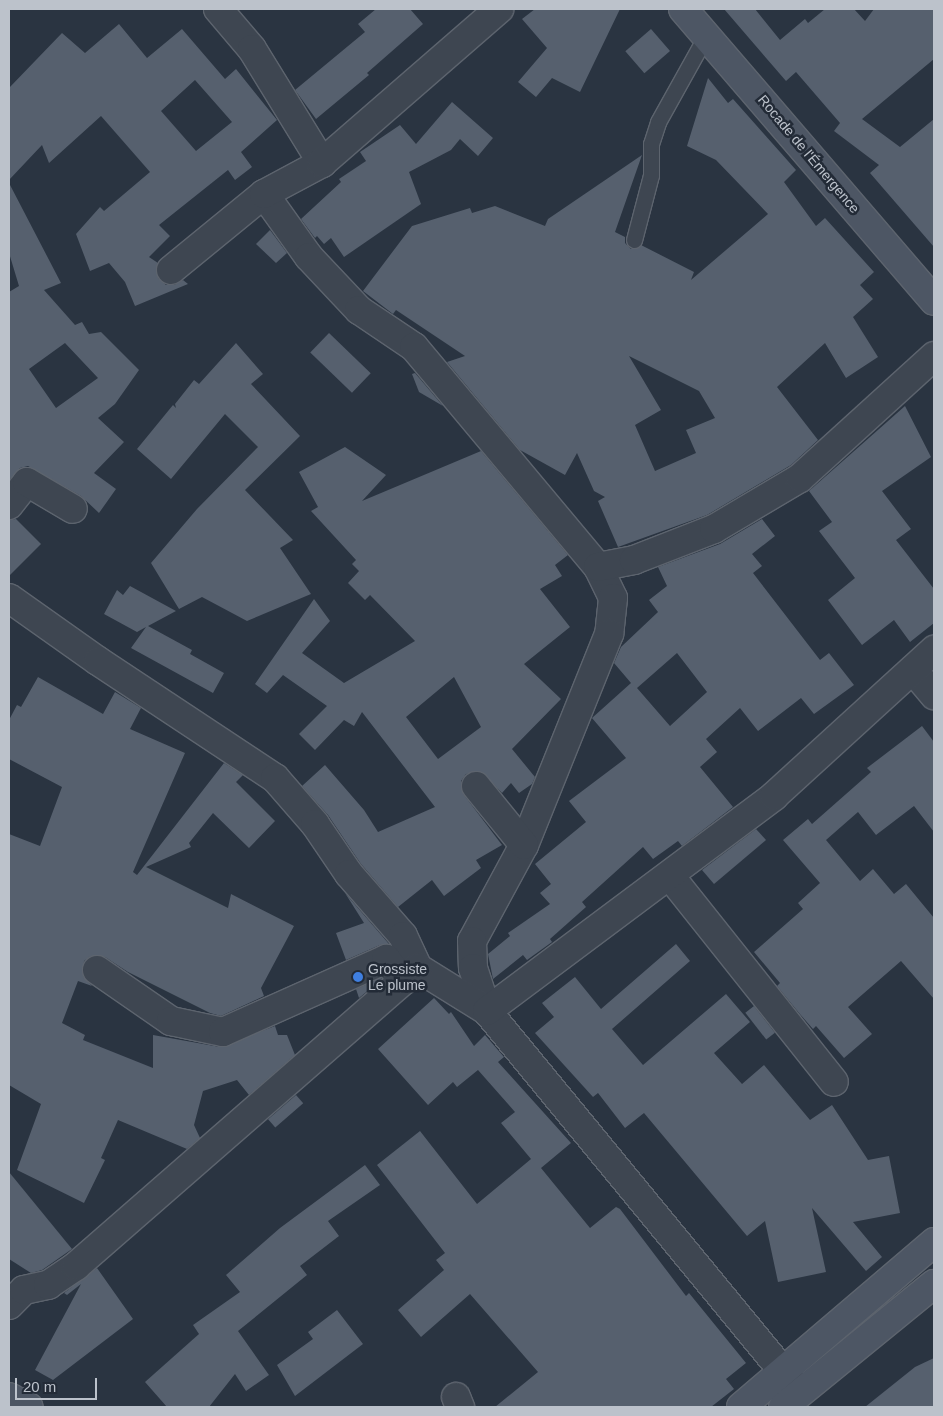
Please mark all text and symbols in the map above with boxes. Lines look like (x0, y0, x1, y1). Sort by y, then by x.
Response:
street label: Rocade de l'Émergence (755, 92, 863, 216)
place label: Grossiste Le plume (368, 961, 427, 994)
marker: Grossiste Le plume (352, 971, 364, 983)
scale bar (18, 1368, 100, 1400)
text: 20 m (23, 1378, 56, 1395)

